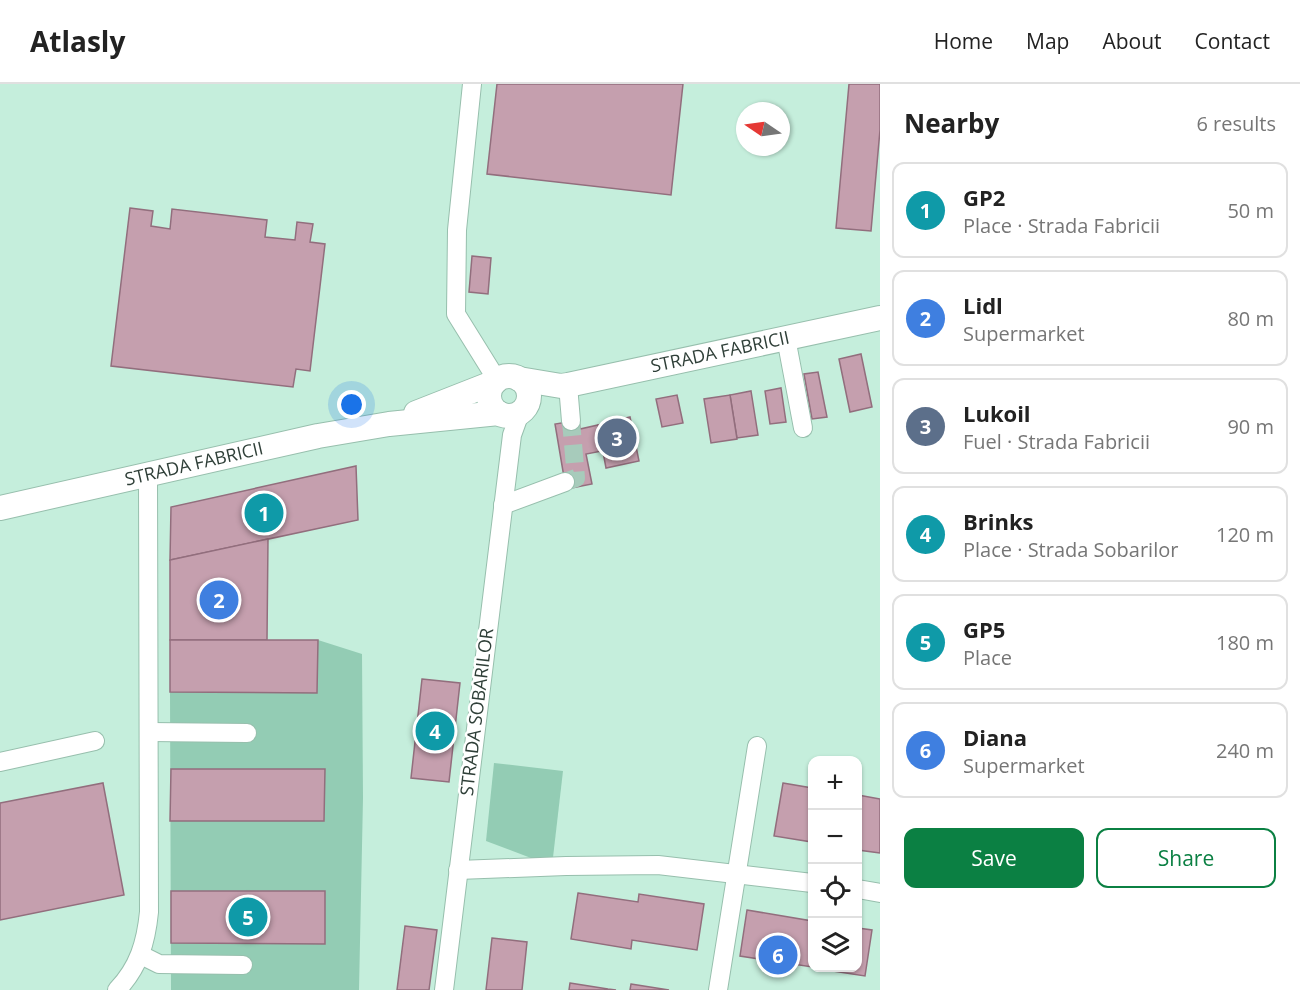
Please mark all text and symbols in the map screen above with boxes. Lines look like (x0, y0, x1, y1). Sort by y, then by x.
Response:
text: Atlasly (30, 22, 125, 60)
text: Home (934, 27, 993, 55)
text: Map (1026, 27, 1069, 55)
text: About (1102, 27, 1162, 55)
text: Contact (1195, 27, 1270, 55)
north arrow (736, 102, 790, 156)
text: Nearby (904, 105, 999, 141)
text: 6 results (1196, 110, 1276, 137)
text: GP2 (963, 182, 1005, 212)
text: 1 (920, 197, 931, 224)
text: 50 m (1227, 197, 1274, 224)
text: Place · Strada Fabricii (963, 212, 1160, 239)
text: Lidl (963, 290, 1003, 320)
text: 2 (920, 305, 931, 332)
text: 80 m (1227, 305, 1274, 332)
text: Supermarket (963, 320, 1085, 347)
street label: STRADA FABRICII (648, 325, 791, 377)
your location (337, 390, 366, 419)
text: Lukoil (963, 398, 1031, 428)
text: 3 (920, 413, 931, 440)
text: 90 m (1227, 413, 1274, 440)
pin: 3 (598, 416, 636, 460)
text: Fuel · Strada Fabricii (963, 428, 1150, 455)
street label: STRADA FABRICII (122, 435, 265, 491)
pin: 1 (244, 490, 284, 536)
text: Brinks (963, 506, 1034, 536)
text: 4 (920, 521, 931, 548)
text: 120 m (1216, 521, 1274, 548)
text: Place · Strada Sobarilor (963, 536, 1178, 563)
pin: 2 (200, 578, 238, 622)
text: GP5 (963, 614, 1005, 644)
street label: STRADA SOBARILOR (454, 627, 498, 797)
text: 5 (920, 629, 931, 656)
text: 180 m (1216, 629, 1274, 656)
text: Place (963, 644, 1012, 671)
pin: 4 (416, 708, 454, 754)
text: Diana (963, 722, 1027, 752)
text: 6 (920, 737, 931, 764)
text: 240 m (1216, 737, 1274, 764)
text: Supermarket (963, 752, 1085, 779)
map controls (808, 756, 862, 972)
button: + (808, 756, 862, 810)
button: − (808, 810, 862, 864)
button: Save (904, 828, 1084, 888)
button: Share (1096, 828, 1276, 888)
button: locate (808, 864, 862, 918)
pin: 5 (228, 894, 268, 940)
button: layers (808, 918, 862, 972)
pin: 6 (758, 932, 798, 978)

